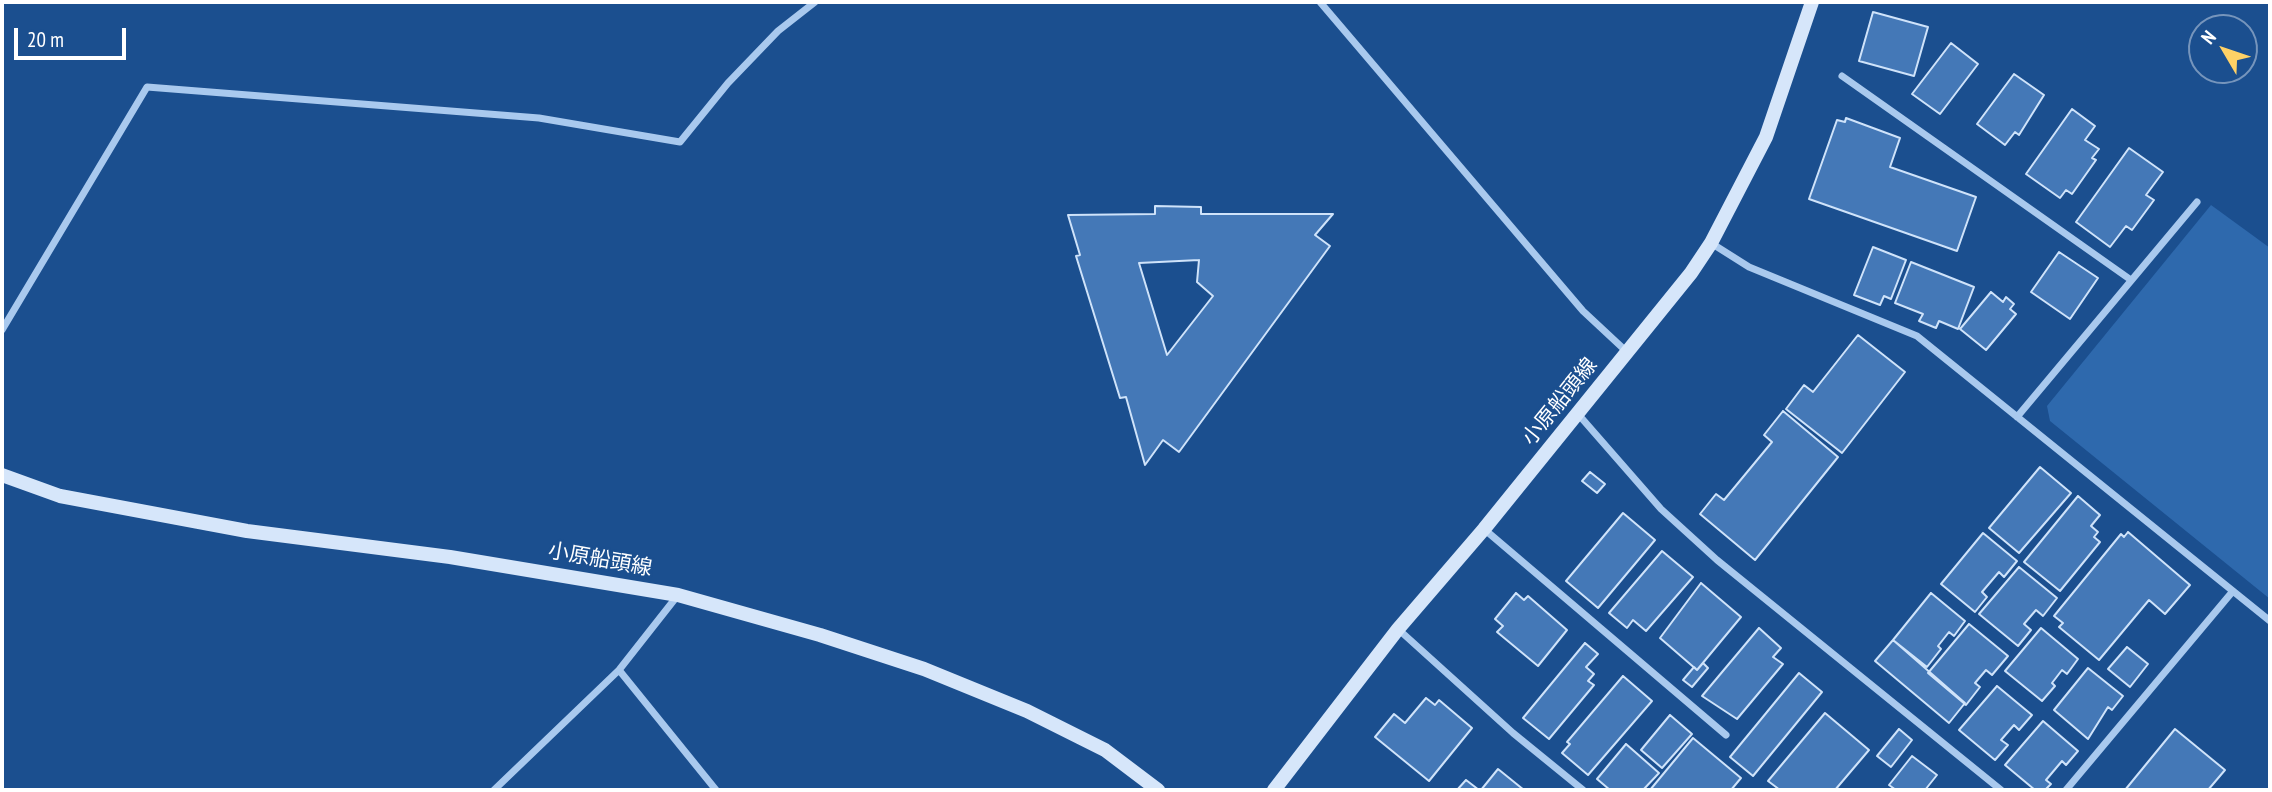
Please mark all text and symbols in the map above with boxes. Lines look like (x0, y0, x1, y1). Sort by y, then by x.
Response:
scale bar (18, 14, 130, 58)
north arrow (2188, 14, 2258, 84)
text: 20 m (27, 26, 64, 53)
text: N (2196, 26, 2221, 49)
street label: 小原船頭線 (1517, 353, 1603, 451)
street label: 小原船頭線 (546, 538, 654, 582)

